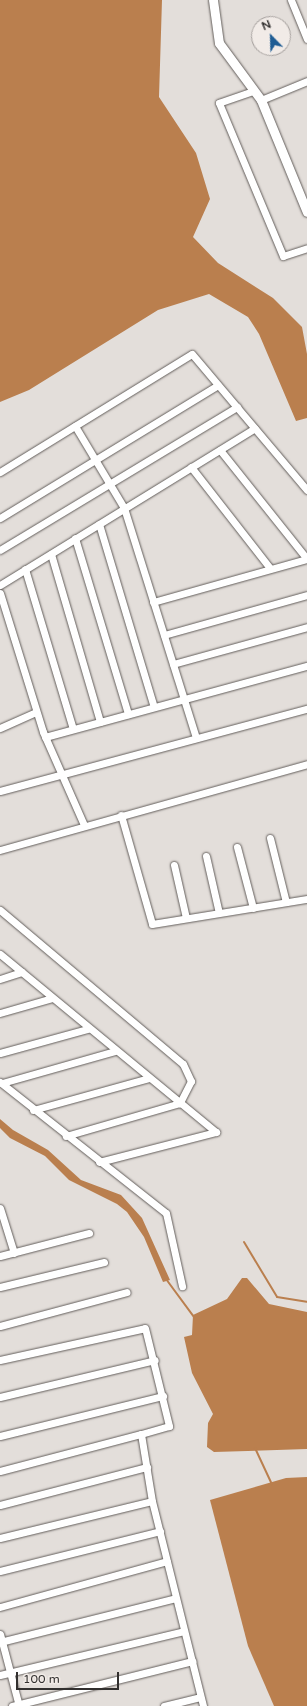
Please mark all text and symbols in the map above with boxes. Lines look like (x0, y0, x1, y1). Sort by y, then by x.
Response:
north arrow (251, 16, 291, 56)
text: N (260, 18, 273, 33)
scale bar (18, 1664, 121, 1690)
text: 100 m (23, 1672, 60, 1686)

